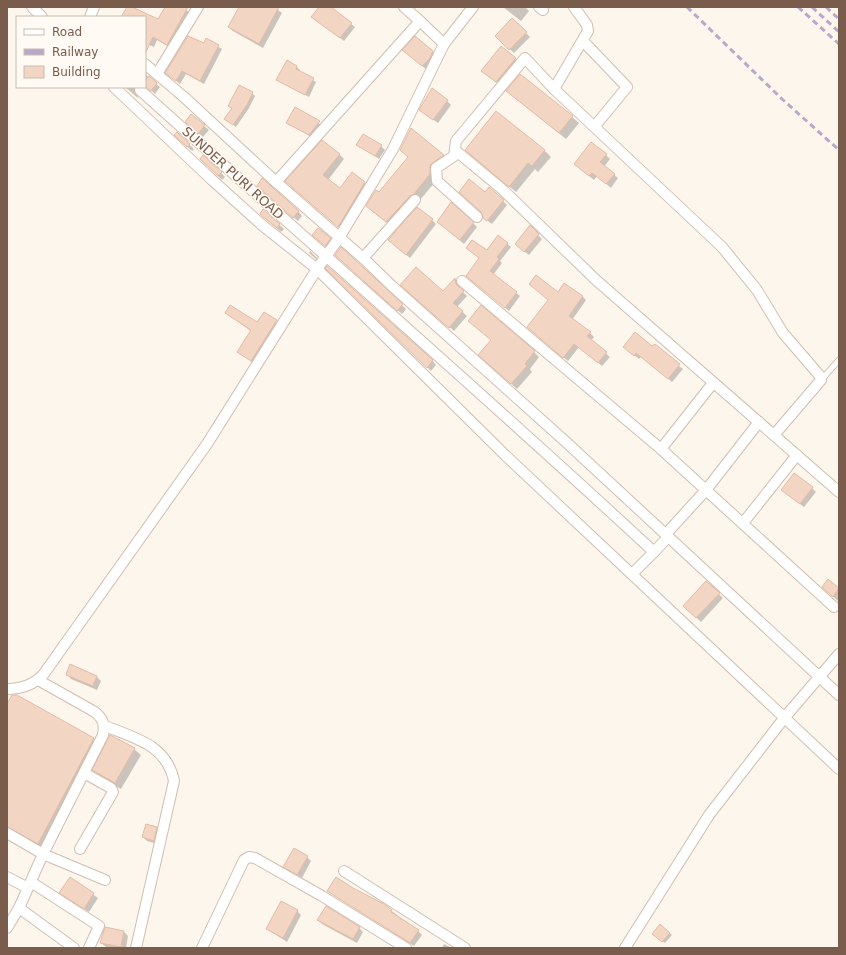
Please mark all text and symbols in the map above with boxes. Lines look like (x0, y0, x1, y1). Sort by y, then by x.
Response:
legend (16, 16, 146, 88)
text: Road (52, 25, 82, 39)
text: Railway (52, 45, 98, 59)
text: Building (52, 65, 101, 79)
street label: SUNDER PURI ROAD (179, 124, 287, 222)

